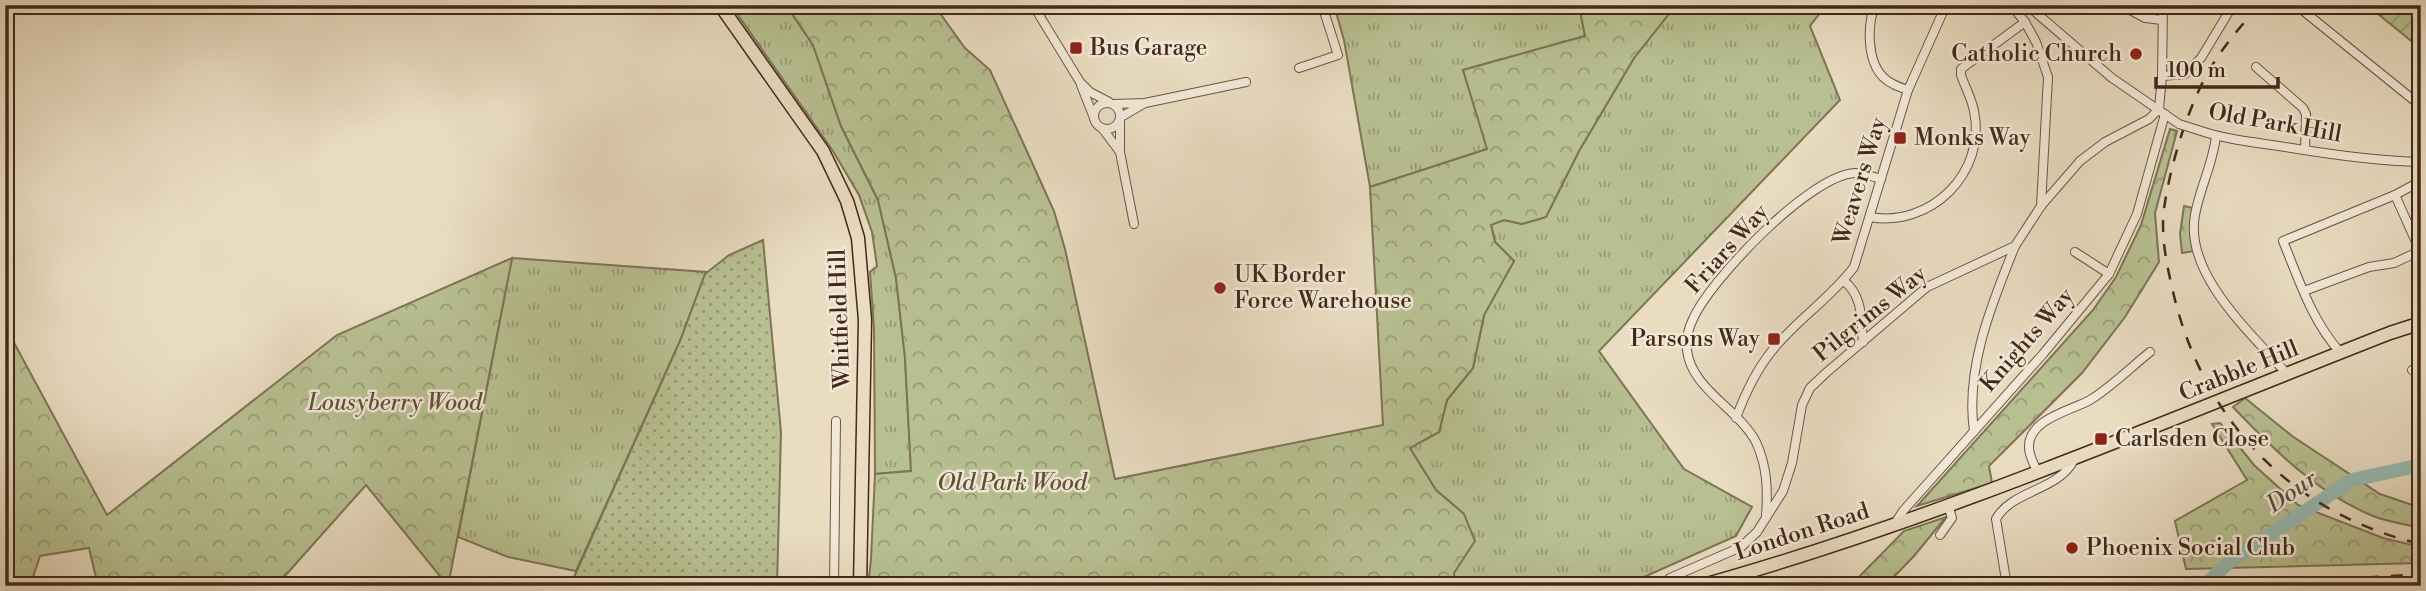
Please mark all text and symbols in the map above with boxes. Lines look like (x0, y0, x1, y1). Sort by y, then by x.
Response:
place label: Bus Garage (1089, 34, 1207, 62)
marker: Bus Garage (1068, 40, 1084, 56)
place label: Catholic Church (1951, 40, 2122, 68)
marker: Catholic Church (2128, 46, 2144, 62)
scale bar (2156, 46, 2279, 90)
text: 100 m (2167, 58, 2226, 84)
street label: Old Park Hill (2206, 98, 2344, 149)
street label: Weavers Way (1827, 113, 1893, 249)
place label: Monks Way (1914, 124, 2032, 152)
marker: Monks Way (1892, 130, 1908, 146)
street label: Friars Way (1679, 198, 1775, 300)
street label: Whitfield Hill (824, 248, 856, 390)
street label: Pilgrims Way (1808, 259, 1933, 368)
place label: UK Border Force Warehouse (1234, 261, 1412, 315)
marker: UK Border Force Warehouse (1212, 280, 1228, 296)
street label: Knights Way (1974, 282, 2080, 398)
place label: Parsons Way (1630, 325, 1761, 353)
marker: Parsons Way (1766, 331, 1782, 347)
street label: Crabble Hill (2175, 334, 2303, 408)
park label: Lousyberry Wood (307, 389, 483, 417)
place label: Carlsden Close (2115, 425, 2269, 453)
marker: Carlsden Close (2093, 431, 2109, 447)
water label: Dour (2260, 464, 2324, 520)
park label: Old Park Wood (937, 469, 1088, 497)
street label: London Road (1731, 497, 1873, 567)
place label: Phoenix Social Club (2086, 534, 2295, 562)
marker: Phoenix Social Club (2064, 540, 2080, 556)

